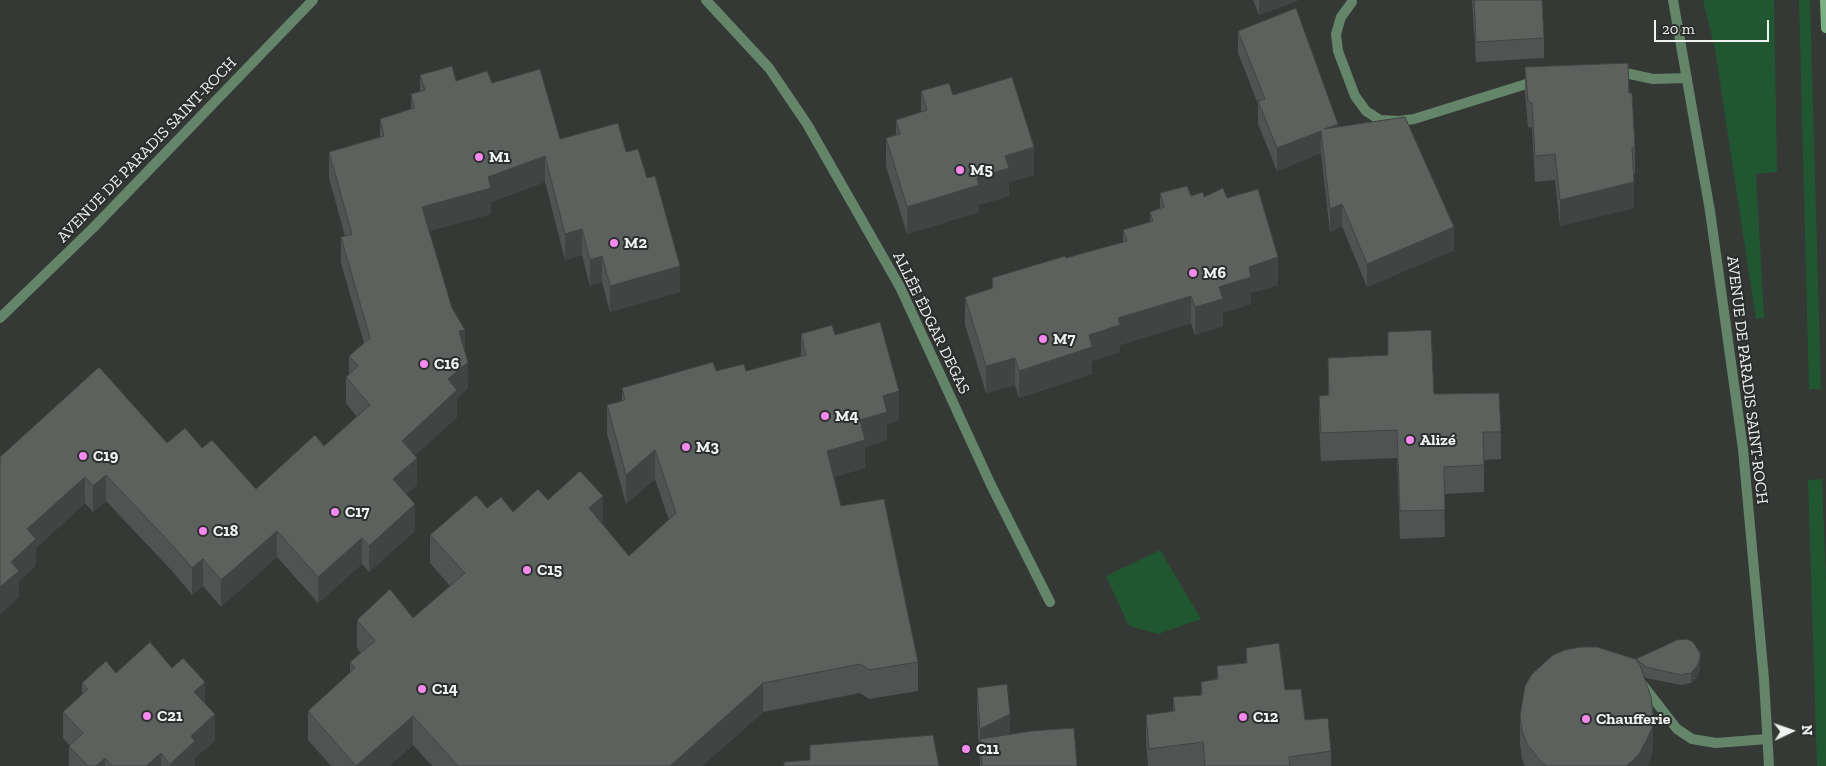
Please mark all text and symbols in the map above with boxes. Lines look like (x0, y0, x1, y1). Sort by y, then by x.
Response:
scale bar (1656, 10, 1771, 42)
text: 20 m (1662, 20, 1695, 38)
street label: AVENUE DE PARADIS SAINT-ROCH (53, 53, 241, 247)
place label: M1 (489, 147, 510, 167)
marker: M1 (473, 151, 485, 163)
place label: M5 (970, 160, 993, 180)
marker: M5 (954, 164, 966, 176)
place label: M2 (624, 233, 647, 253)
marker: M2 (608, 237, 620, 249)
street label: ALLÉE ÉDGAR DEGAS (888, 249, 974, 397)
street label: AVENUE DE PARADIS SAINT-ROCH (1722, 255, 1772, 505)
place label: M6 (1203, 263, 1226, 283)
marker: M6 (1187, 267, 1199, 279)
place label: M7 (1053, 329, 1075, 349)
marker: M7 (1037, 333, 1049, 345)
place label: C16 (434, 354, 459, 374)
marker: C16 (418, 358, 430, 370)
place label: M4 (835, 406, 859, 426)
marker: M4 (819, 410, 831, 422)
place label: Alizé (1420, 430, 1456, 450)
marker: Alizé (1404, 434, 1416, 446)
place label: M3 (696, 437, 719, 457)
marker: M3 (680, 441, 692, 453)
place label: C19 (93, 446, 118, 466)
marker: C19 (77, 450, 89, 462)
place label: C17 (345, 502, 369, 522)
marker: C17 (329, 506, 341, 518)
place label: C18 (213, 521, 238, 541)
marker: C18 (197, 525, 209, 537)
place label: C15 (537, 560, 562, 580)
marker: C15 (521, 564, 533, 576)
place label: C14 (432, 679, 458, 699)
marker: C14 (416, 683, 428, 695)
place label: C21 (157, 706, 182, 726)
north arrow (1766, 706, 1816, 756)
place label: C12 (1253, 707, 1278, 727)
place label: Chaufferie (1596, 709, 1671, 729)
marker: C21 (141, 710, 153, 722)
marker: C12 (1237, 711, 1249, 723)
marker: Chaufferie (1580, 713, 1592, 725)
text: N (1798, 724, 1815, 736)
place label: C11 (976, 739, 999, 759)
marker: C11 (960, 743, 972, 755)

